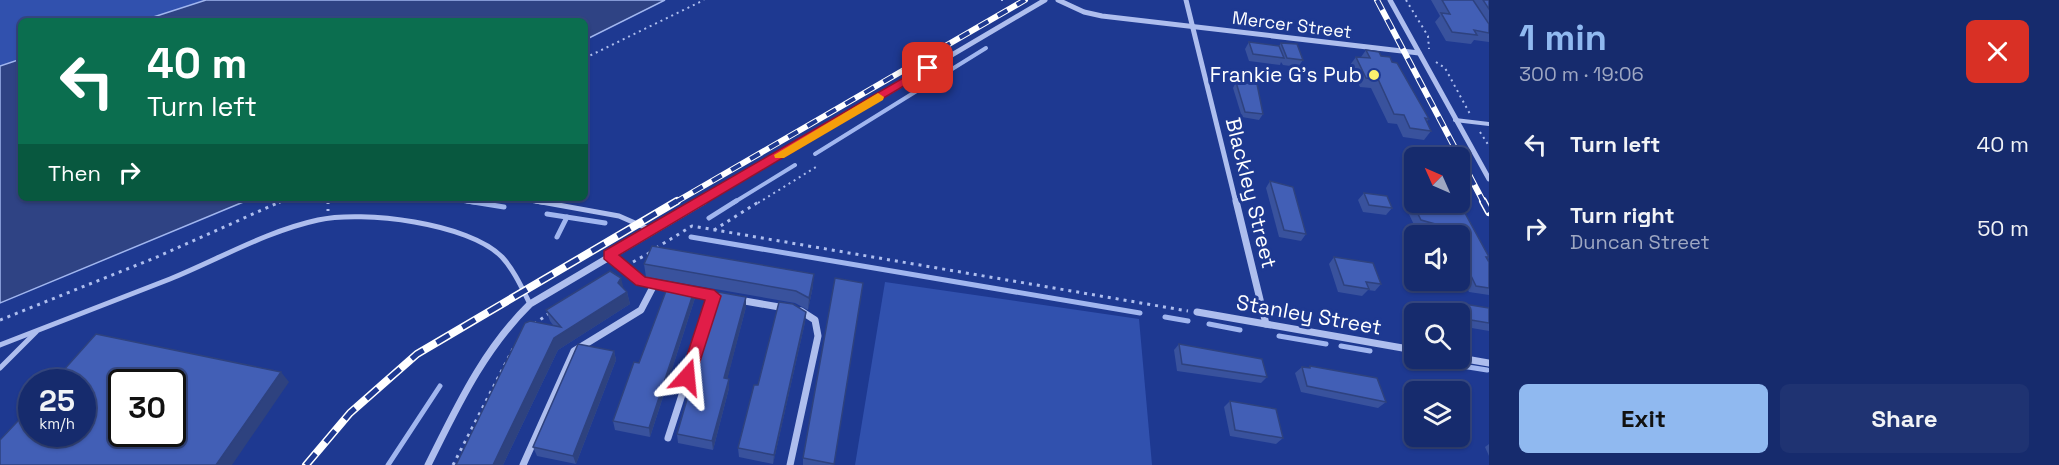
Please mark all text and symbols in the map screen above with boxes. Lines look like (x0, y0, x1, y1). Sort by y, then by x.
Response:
street label: Mercer Street (1231, 6, 1353, 43)
text: 1 min (1519, 15, 1607, 61)
button: close (1966, 20, 2029, 83)
text: 40 m (147, 37, 247, 90)
icon: left (48, 42, 126, 120)
pin (902, 42, 953, 93)
icon: arrive (911, 51, 944, 84)
place label: Frankie G's Pub (1210, 61, 1362, 88)
text: 300 m · 19:06 (1519, 61, 1644, 87)
marker: Frankie G's Pub (1367, 68, 1381, 82)
text: Turn left (147, 89, 257, 124)
street label: Blackley Street (1220, 115, 1283, 271)
icon: left (1519, 128, 1552, 161)
text: Turn left (1570, 130, 1660, 158)
text: 40 m (1977, 130, 2029, 158)
north arrow (1404, 147, 1470, 213)
map controls (1404, 147, 1470, 447)
icon: right (113, 156, 146, 189)
text: Then (48, 159, 101, 187)
text: Turn right (1570, 201, 1675, 229)
icon: right (1519, 212, 1552, 245)
text: 50 m (1977, 214, 2029, 242)
button: sound (1404, 225, 1470, 291)
text: Duncan Street (1570, 229, 1710, 255)
street label: Stanley Street (1234, 288, 1384, 341)
button: search (1404, 303, 1470, 369)
position arrow (655, 345, 719, 409)
speed limit sign: 30 (108, 369, 186, 447)
text: 25 (39, 381, 75, 420)
button: layers (1404, 381, 1470, 447)
button: Exit (1519, 384, 1768, 453)
button: Share (1780, 384, 2029, 453)
text: km/h (39, 414, 75, 433)

